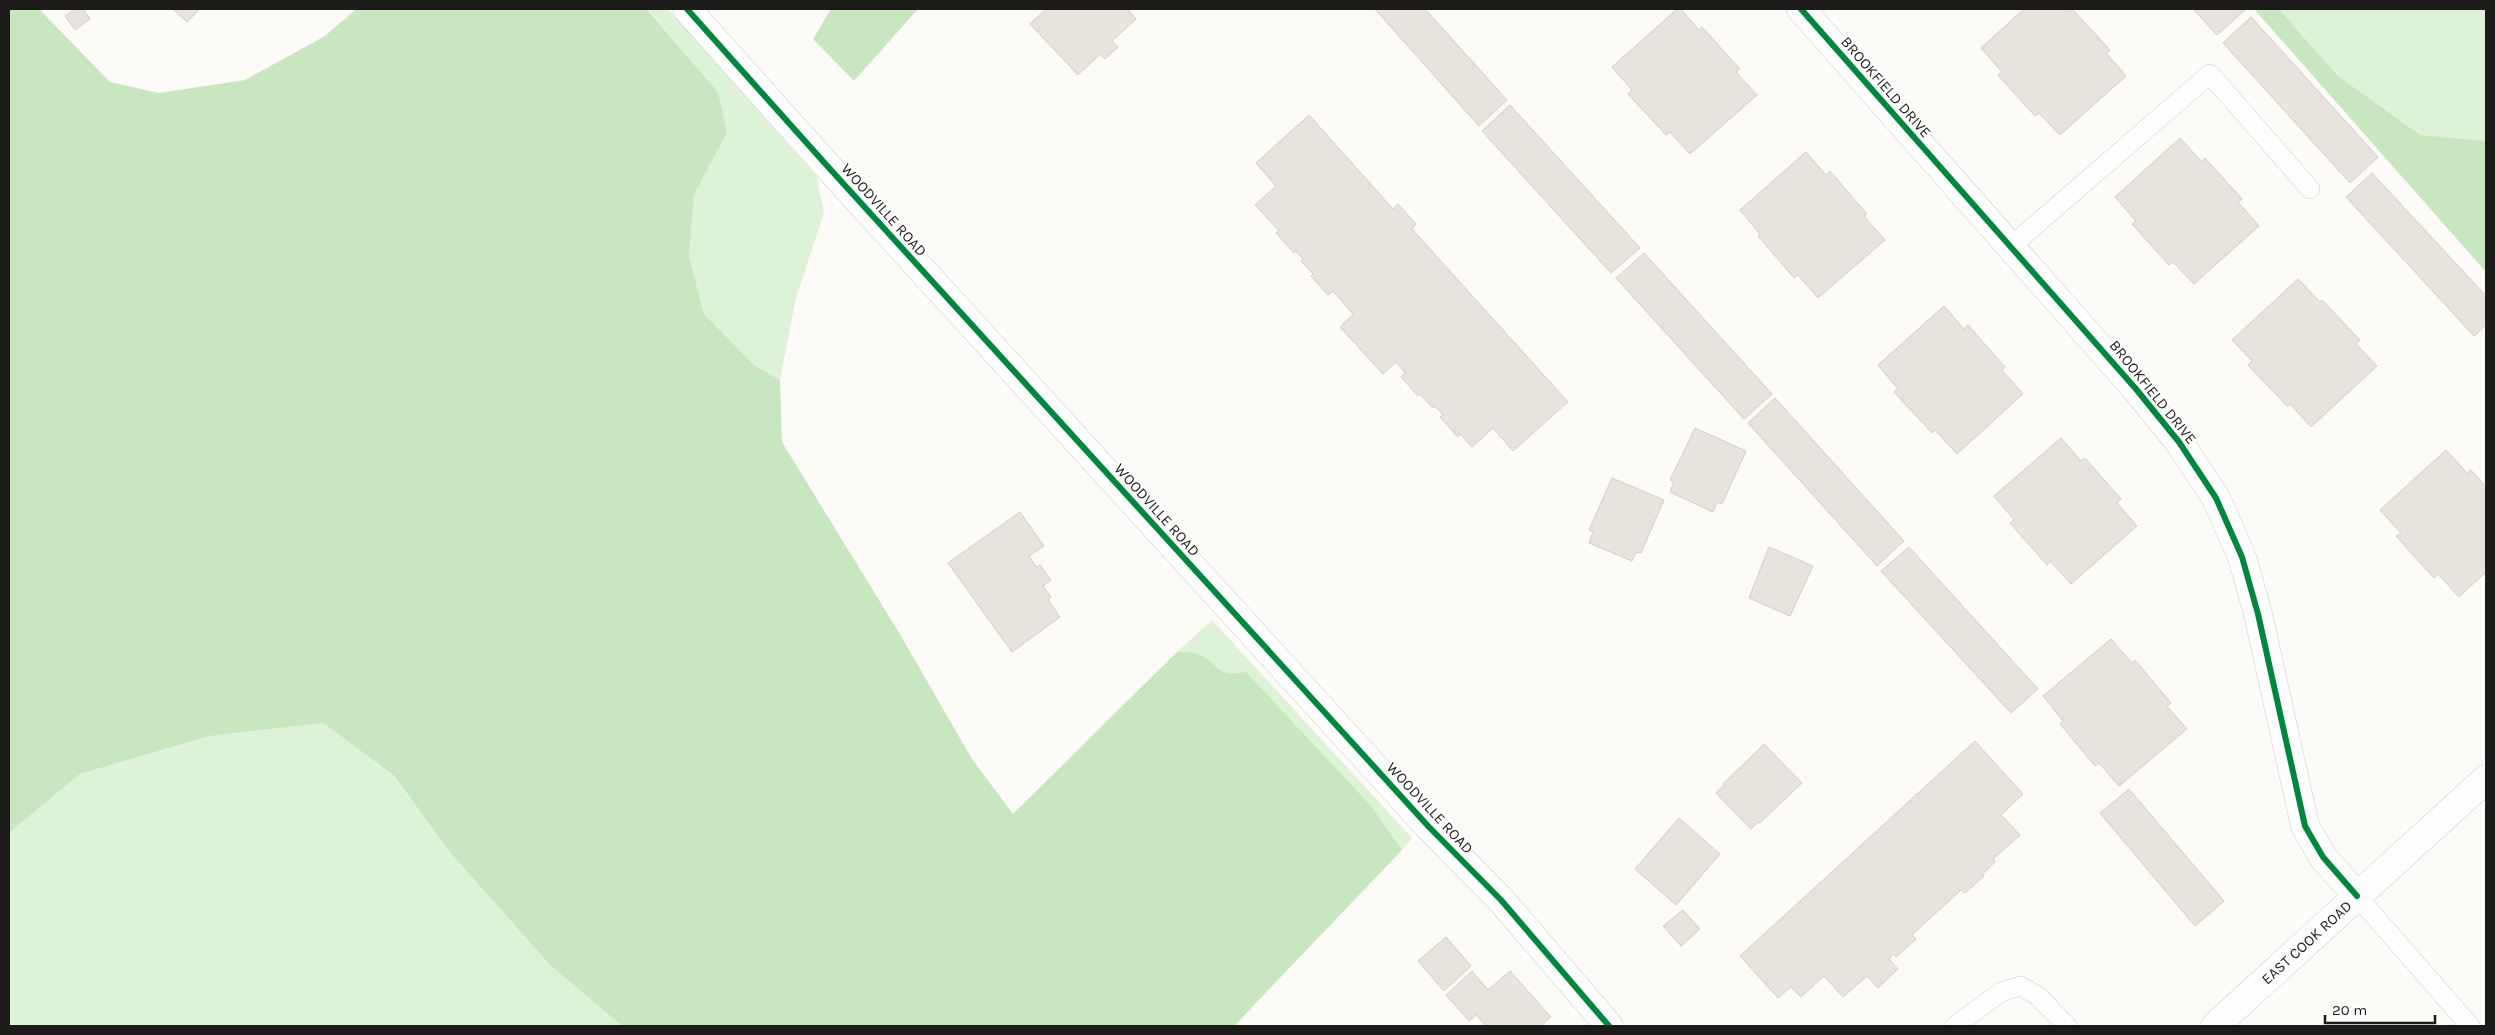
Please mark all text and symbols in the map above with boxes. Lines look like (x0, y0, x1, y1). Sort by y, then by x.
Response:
street label: BROOKFIELD DRIVE (1837, 33, 1935, 141)
street label: WOODVILLE ROAD (838, 160, 930, 260)
street label: BROOKFIELD DRIVE (2106, 337, 2200, 447)
street label: WOODVILLE ROAD (1111, 460, 1203, 560)
street label: WOODVILLE ROAD (1383, 758, 1477, 858)
street label: EAST COOK ROAD (2258, 897, 2356, 988)
scale bar (2325, 992, 2435, 1024)
text: 20 m (2332, 1001, 2367, 1019)

